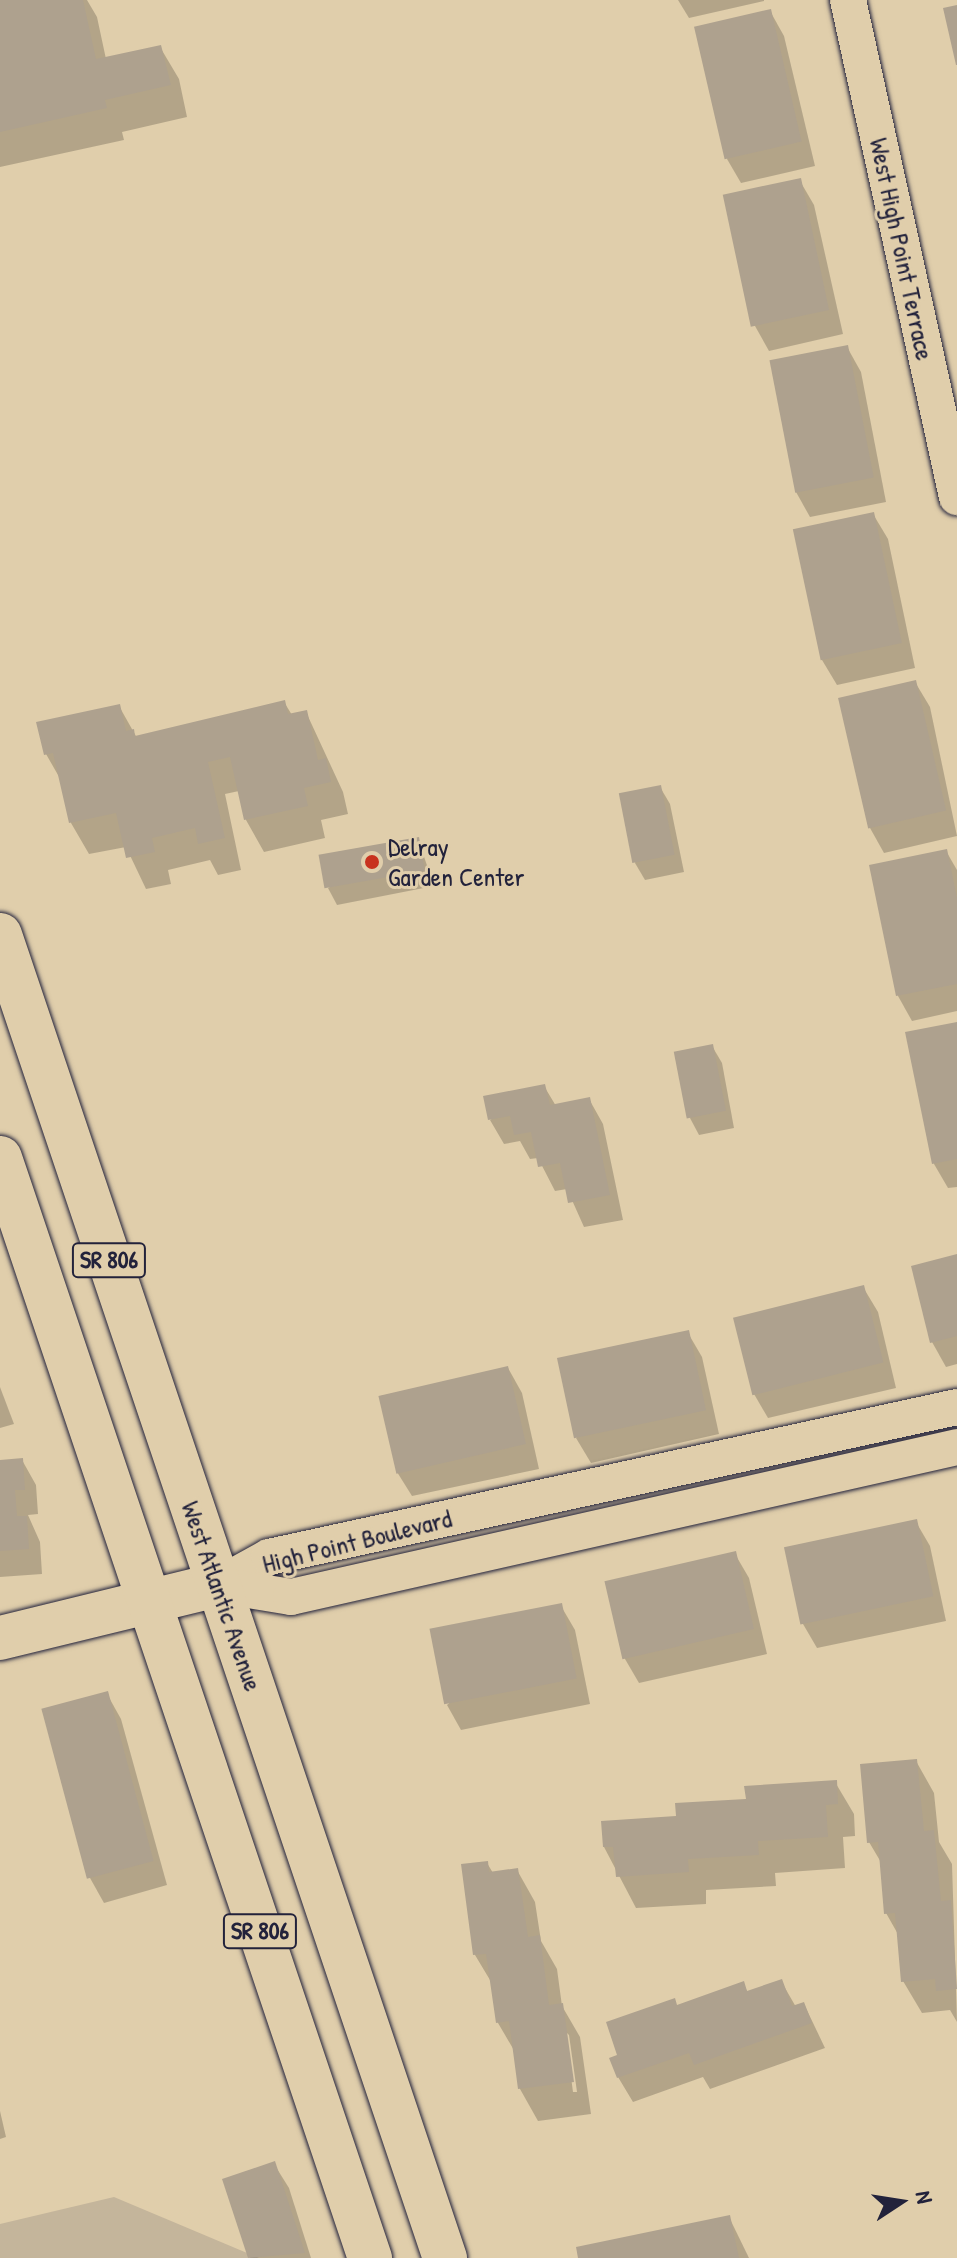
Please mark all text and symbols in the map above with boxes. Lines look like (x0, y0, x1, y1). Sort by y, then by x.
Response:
street label: West High Point Terrace (863, 135, 941, 363)
place label: Delray Garden Center (388, 831, 525, 892)
marker: Delray Garden Center (363, 853, 381, 871)
road number: SR 806 (71, 1240, 147, 1280)
street label: West Atlantic Avenue (175, 1497, 269, 1695)
street label: High Point Boulevard (259, 1502, 455, 1580)
road number: SR 806 (222, 1911, 298, 1951)
north arrow (861, 2162, 941, 2242)
text: N (909, 2188, 940, 2206)

